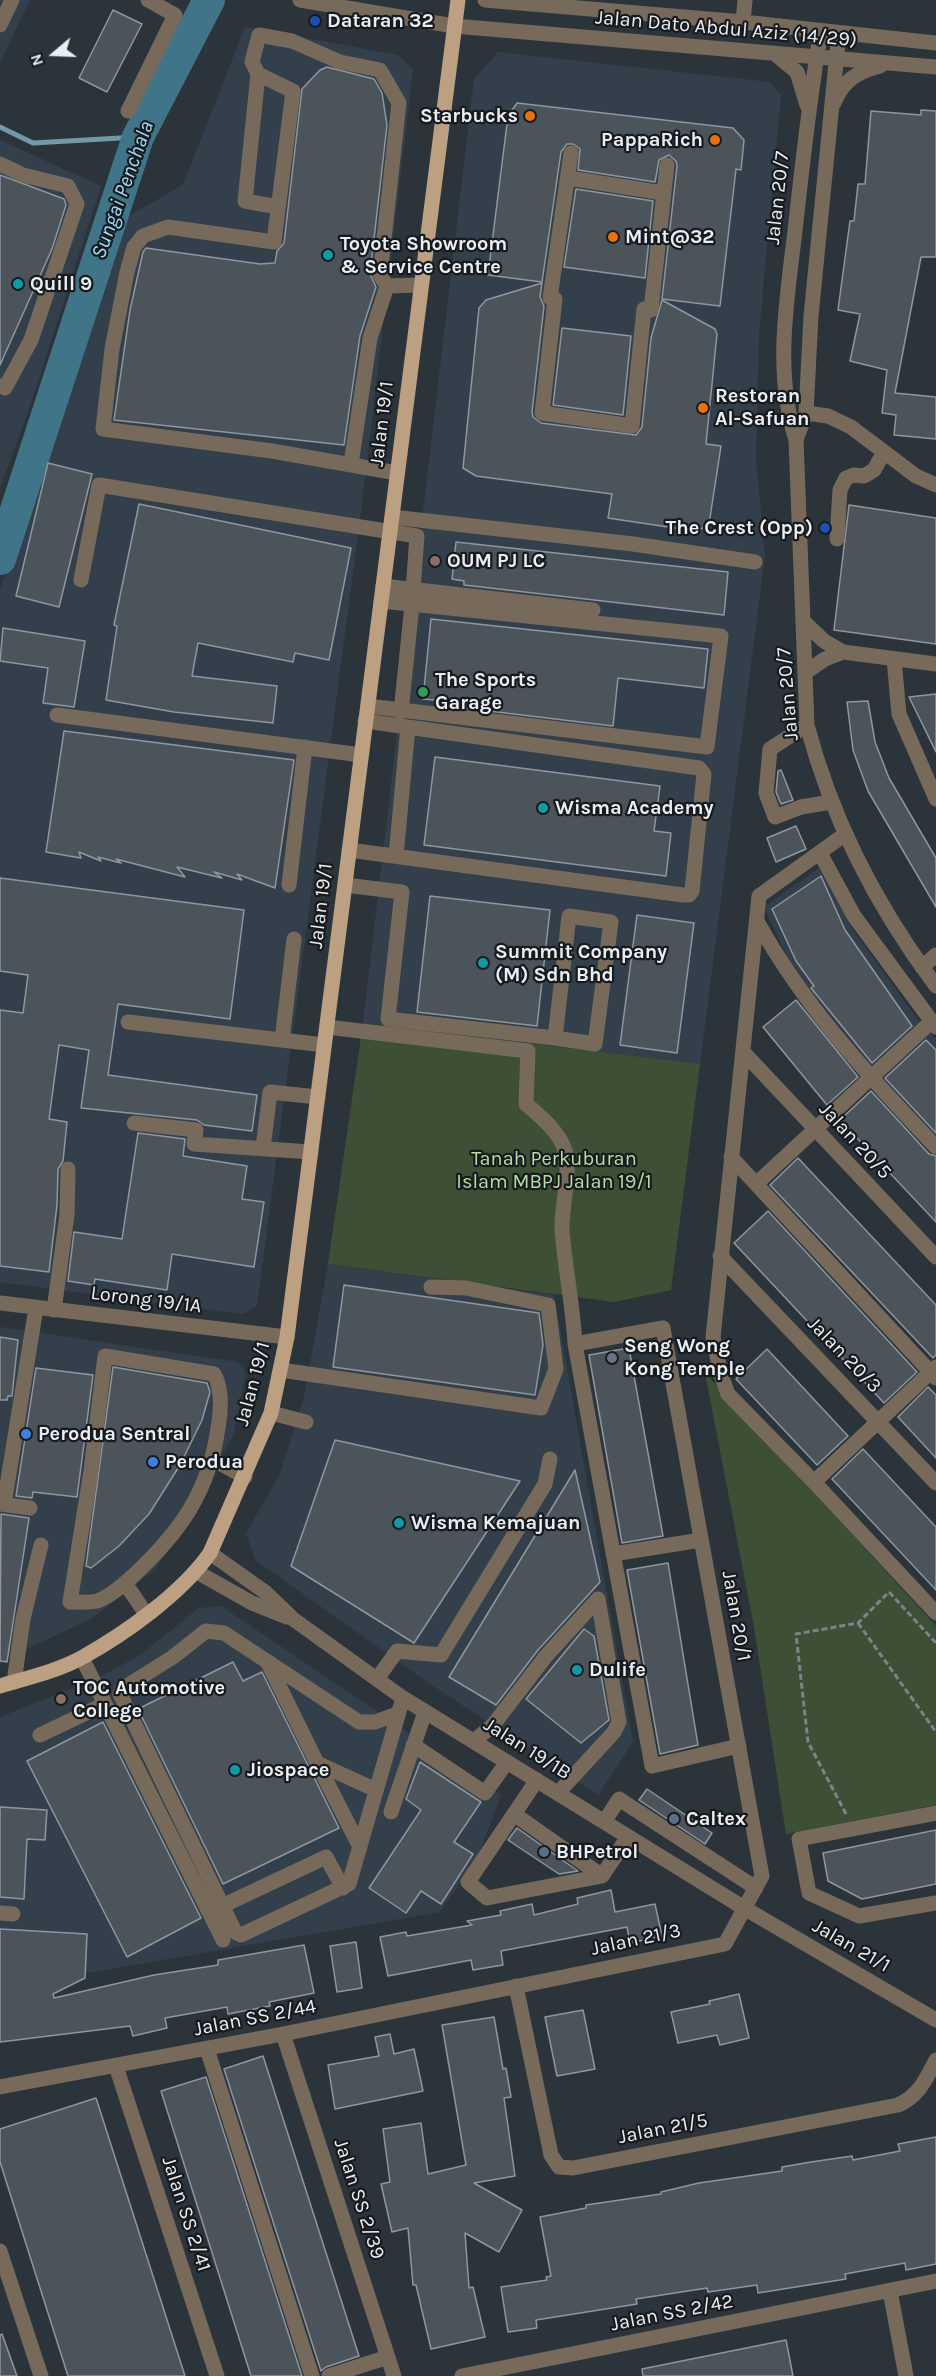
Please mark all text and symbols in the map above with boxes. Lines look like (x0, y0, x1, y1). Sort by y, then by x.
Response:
street label: Jalan Dato Abdul Aziz (14/29) (594, 6, 858, 52)
place label: Dataran 32 (327, 9, 434, 33)
marker: Dataran 32 (308, 14, 322, 28)
north arrow (24, 24, 84, 84)
text: N (26, 52, 47, 69)
place label: Starbucks (420, 104, 518, 128)
marker: Starbucks (523, 109, 537, 123)
water label: Sungai Penchala (86, 118, 160, 262)
place label: PappaRich (601, 128, 703, 152)
marker: PappaRich (708, 133, 722, 147)
street label: Jalan 20/7 (761, 150, 795, 246)
place label: Mint@32 (625, 225, 714, 249)
marker: Mint@32 (606, 230, 620, 244)
place label: Toyota Showroom & Service Centre (340, 232, 507, 279)
marker: Toyota Showroom & Service Centre (321, 248, 335, 262)
place label: Quill 9 (30, 272, 92, 296)
marker: Quill 9 (11, 277, 25, 291)
street label: Jalan 19/1 (365, 380, 399, 468)
place label: Restoran Al-Safuan (715, 384, 810, 431)
marker: Restoran Al-Safuan (696, 401, 710, 415)
place label: The Crest (Opp) (666, 516, 813, 540)
marker: The Crest (Opp) (818, 521, 832, 535)
place label: OUM PJ LC (447, 549, 545, 573)
marker: OUM PJ LC (428, 554, 442, 568)
street label: Jalan 20/7 (772, 646, 804, 742)
place label: The Sports Garage (435, 668, 536, 715)
marker: The Sports Garage (416, 685, 430, 699)
place label: Wisma Academy (555, 796, 714, 820)
marker: Wisma Academy (536, 801, 550, 815)
street label: Jalan 19/1 (304, 862, 338, 950)
place label: Summit Company (M) Sdn Bhd (495, 940, 667, 987)
marker: Summit Company (M) Sdn Bhd (476, 956, 490, 970)
street label: Jalan 20/5 (814, 1098, 896, 1184)
park label: Tanah Perkuburan Islam MBPJ Jalan 19/1 (456, 1147, 652, 1194)
street label: Lorong 19/1A (89, 1281, 203, 1319)
street label: Jalan 20/3 (802, 1312, 886, 1398)
place label: Seng Wong Kong Temple (624, 1334, 745, 1381)
street label: Jalan 19/1 (230, 1339, 276, 1429)
marker: Seng Wong Kong Temple (605, 1351, 619, 1365)
place label: Perodua Sentral (38, 1422, 190, 1446)
marker: Perodua Sentral (19, 1427, 33, 1441)
place label: Perodua (165, 1450, 243, 1474)
marker: Perodua (146, 1455, 160, 1469)
place label: Wisma Kemajuan (411, 1511, 581, 1535)
marker: Wisma Kemajuan (392, 1516, 406, 1530)
street label: Jalan 20/1 (716, 1569, 756, 1663)
place label: Dulife (589, 1658, 646, 1682)
marker: Dulife (570, 1663, 584, 1677)
place label: TOC Automotive College (73, 1676, 225, 1723)
marker: TOC Automotive College (54, 1692, 68, 1706)
street label: Jalan 19/1B (479, 1713, 575, 1785)
place label: Jiospace (247, 1758, 329, 1782)
marker: Jiospace (228, 1763, 242, 1777)
place label: Caltex (686, 1807, 746, 1831)
marker: Caltex (667, 1812, 681, 1826)
place label: BHPetrol (556, 1840, 638, 1864)
marker: BHPetrol (537, 1845, 551, 1859)
street label: Jalan 21/1 (808, 1914, 894, 1978)
street label: Jalan 21/3 (589, 1919, 683, 1961)
street label: Jalan SS 2/44 (192, 1994, 318, 2042)
street label: Jalan 21/5 (616, 2109, 710, 2149)
street label: Jalan SS 2/39 (328, 2136, 390, 2262)
street label: Jalan SS 2/41 (156, 2153, 216, 2275)
street label: Jalan SS 2/42 (609, 2289, 735, 2337)

